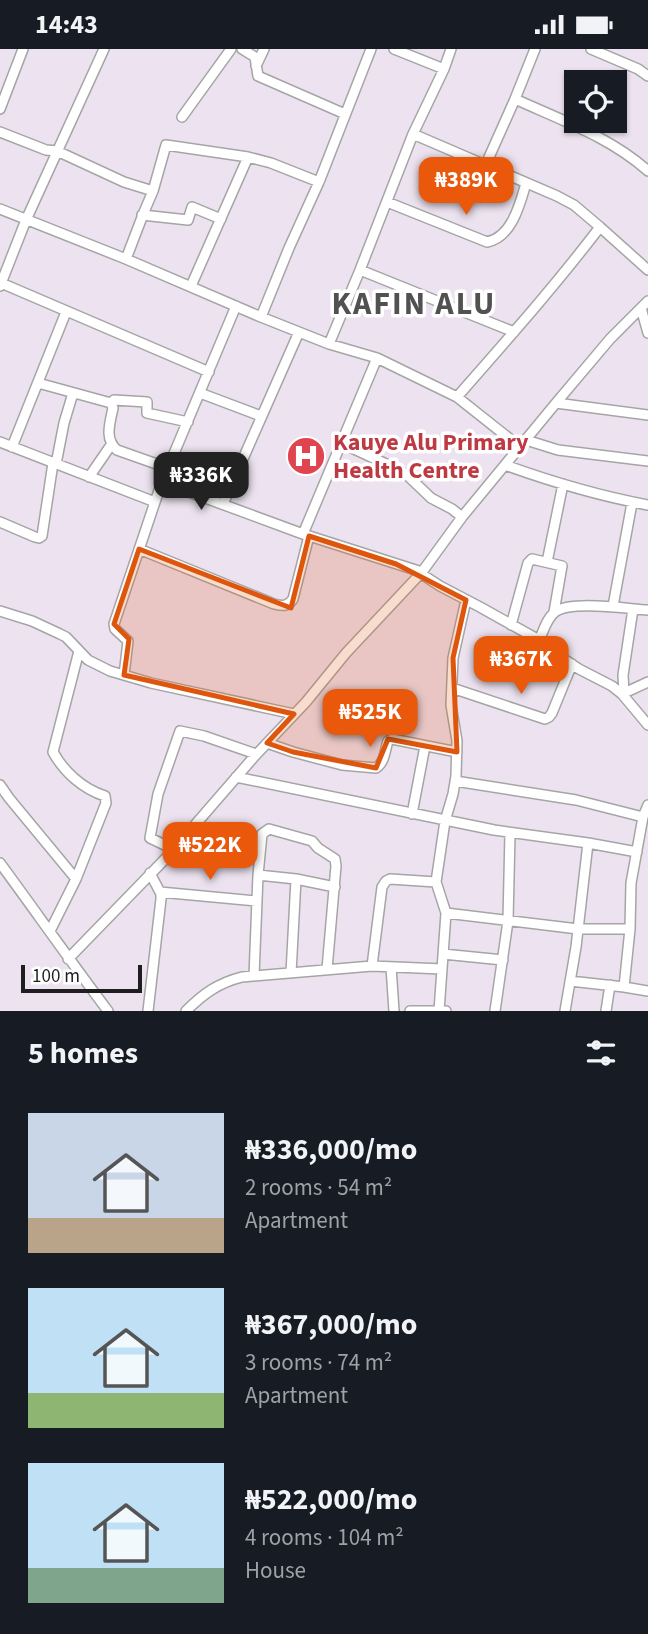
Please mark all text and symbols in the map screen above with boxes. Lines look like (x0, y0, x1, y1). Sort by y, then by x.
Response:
text: 14:43 (35, 6, 98, 43)
map controls (564, 70, 627, 133)
button: locate (564, 70, 627, 133)
pin: ₦389K (417, 157, 515, 217)
text: ₦389K (435, 163, 497, 196)
district label: KAFIN ALU (332, 281, 496, 327)
place label: Kauye Alu Primary Health Centre (333, 425, 529, 488)
hospital icon: Kauye Alu Primary Health Centre (285, 435, 327, 477)
pin: ₦336K (152, 453, 250, 512)
text: ₦336K (170, 458, 232, 491)
pin: ₦367K (472, 637, 570, 696)
text: ₦367K (490, 642, 552, 675)
pin: ₦525K (321, 689, 419, 749)
text: ₦525K (339, 695, 401, 728)
pin: ₦522K (161, 823, 259, 882)
text: ₦522K (179, 828, 241, 861)
scale bar (21, 962, 142, 994)
text: 100 m (32, 963, 80, 990)
text: 5 homes (28, 1032, 138, 1075)
icon: filters (582, 1034, 620, 1072)
text: ₦336,000/mo (245, 1128, 417, 1171)
icon: home (84, 1141, 168, 1225)
text: 2 rooms · 54 m² (245, 1171, 392, 1204)
text: Apartment (245, 1204, 348, 1237)
text: ₦367,000/mo (245, 1303, 417, 1346)
icon: home (84, 1316, 168, 1400)
text: 3 rooms · 74 m² (245, 1346, 392, 1379)
text: Apartment (245, 1379, 348, 1412)
text: ₦522,000/mo (245, 1478, 417, 1521)
icon: home (84, 1491, 168, 1575)
text: 4 rooms · 104 m² (245, 1521, 404, 1554)
text: House (245, 1554, 306, 1587)

